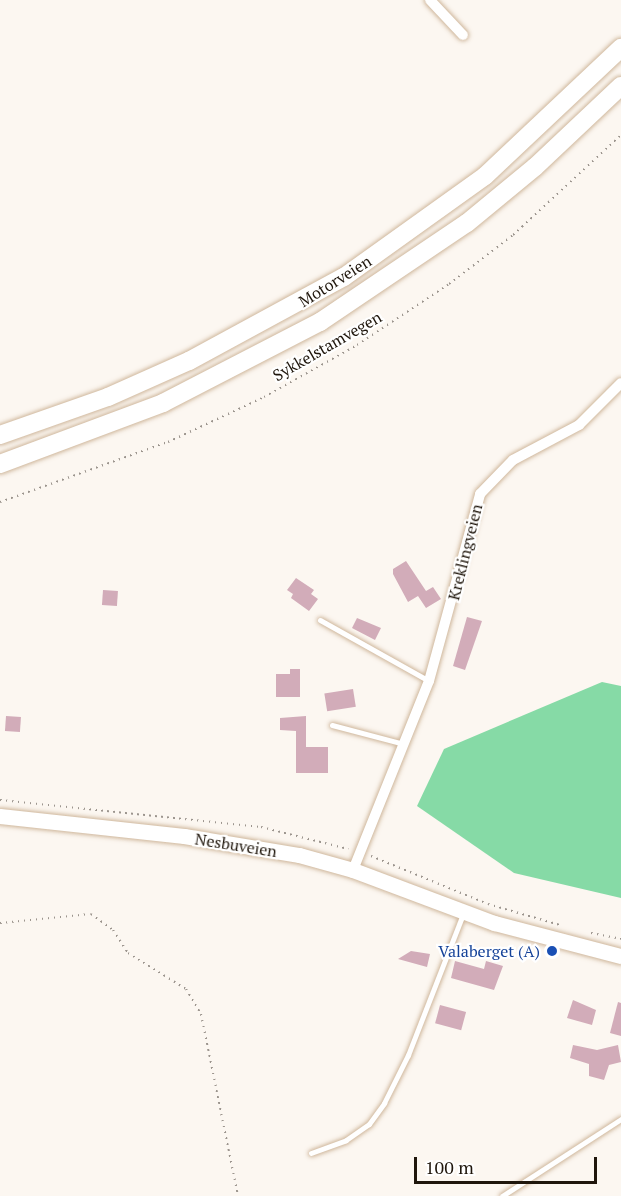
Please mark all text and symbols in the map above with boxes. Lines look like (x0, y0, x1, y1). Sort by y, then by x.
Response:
street label: Motorveien (295, 251, 375, 311)
street label: Sykkelstamvegen (269, 307, 385, 385)
street label: Kreklingveien (444, 502, 486, 602)
street label: Nesbuveien (194, 829, 278, 861)
place label: Valaberget (A) (438, 941, 540, 961)
marker: Valaberget (A) (545, 944, 559, 958)
scale bar (417, 1145, 600, 1183)
text: 100 m (425, 1155, 474, 1179)

